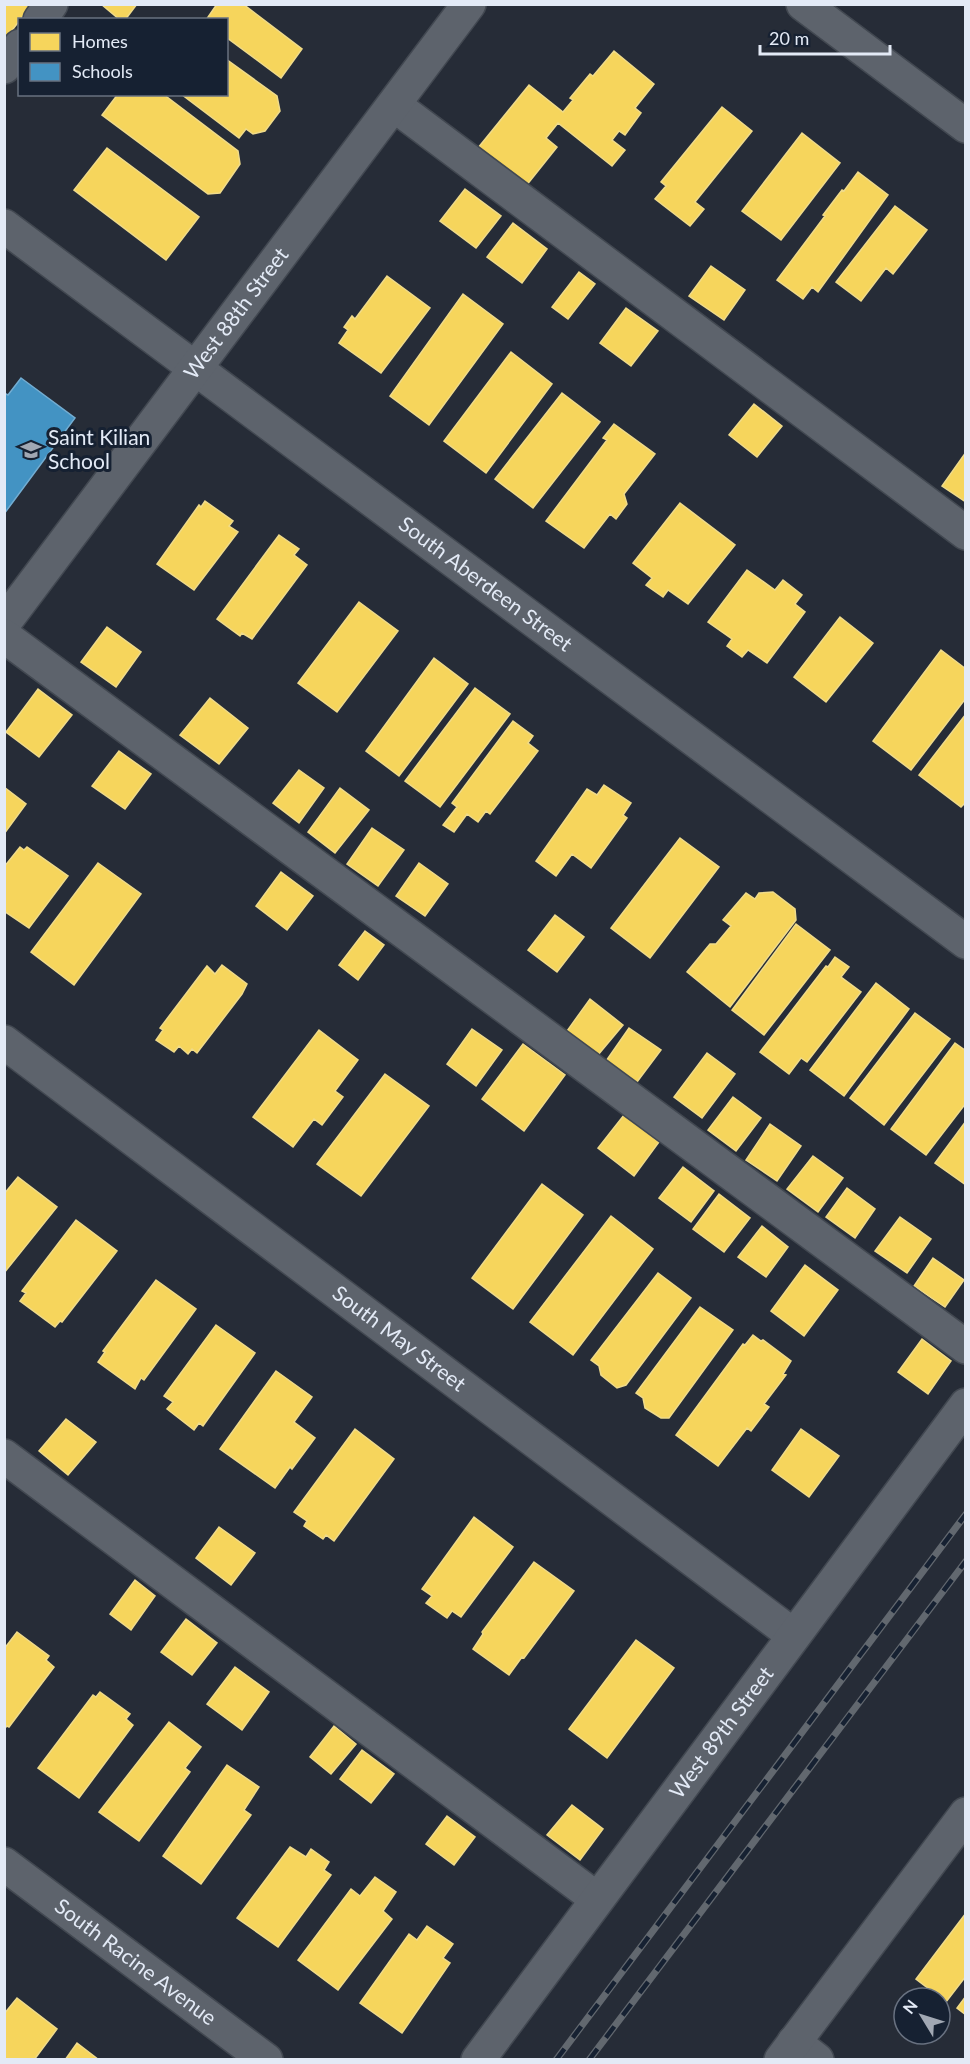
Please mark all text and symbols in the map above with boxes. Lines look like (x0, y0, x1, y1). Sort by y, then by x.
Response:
legend (18, 18, 228, 96)
scale bar (760, 18, 890, 56)
text: 20 m (769, 27, 809, 49)
text: Homes (72, 30, 128, 52)
text: Schools (72, 60, 133, 82)
street label: West 88th Street (178, 242, 293, 383)
place label: Saint Kilian School (48, 424, 150, 473)
school or university icon: Saint Kilian School (19, 438, 43, 462)
street label: South Aberdeen Street (395, 510, 578, 656)
street label: South May Street (328, 1280, 472, 1396)
street label: West 89th Street (663, 1661, 778, 1803)
street label: South Racine Avenue (51, 1893, 222, 2030)
north arrow (892, 1986, 952, 2046)
text: N (899, 1996, 921, 2017)

